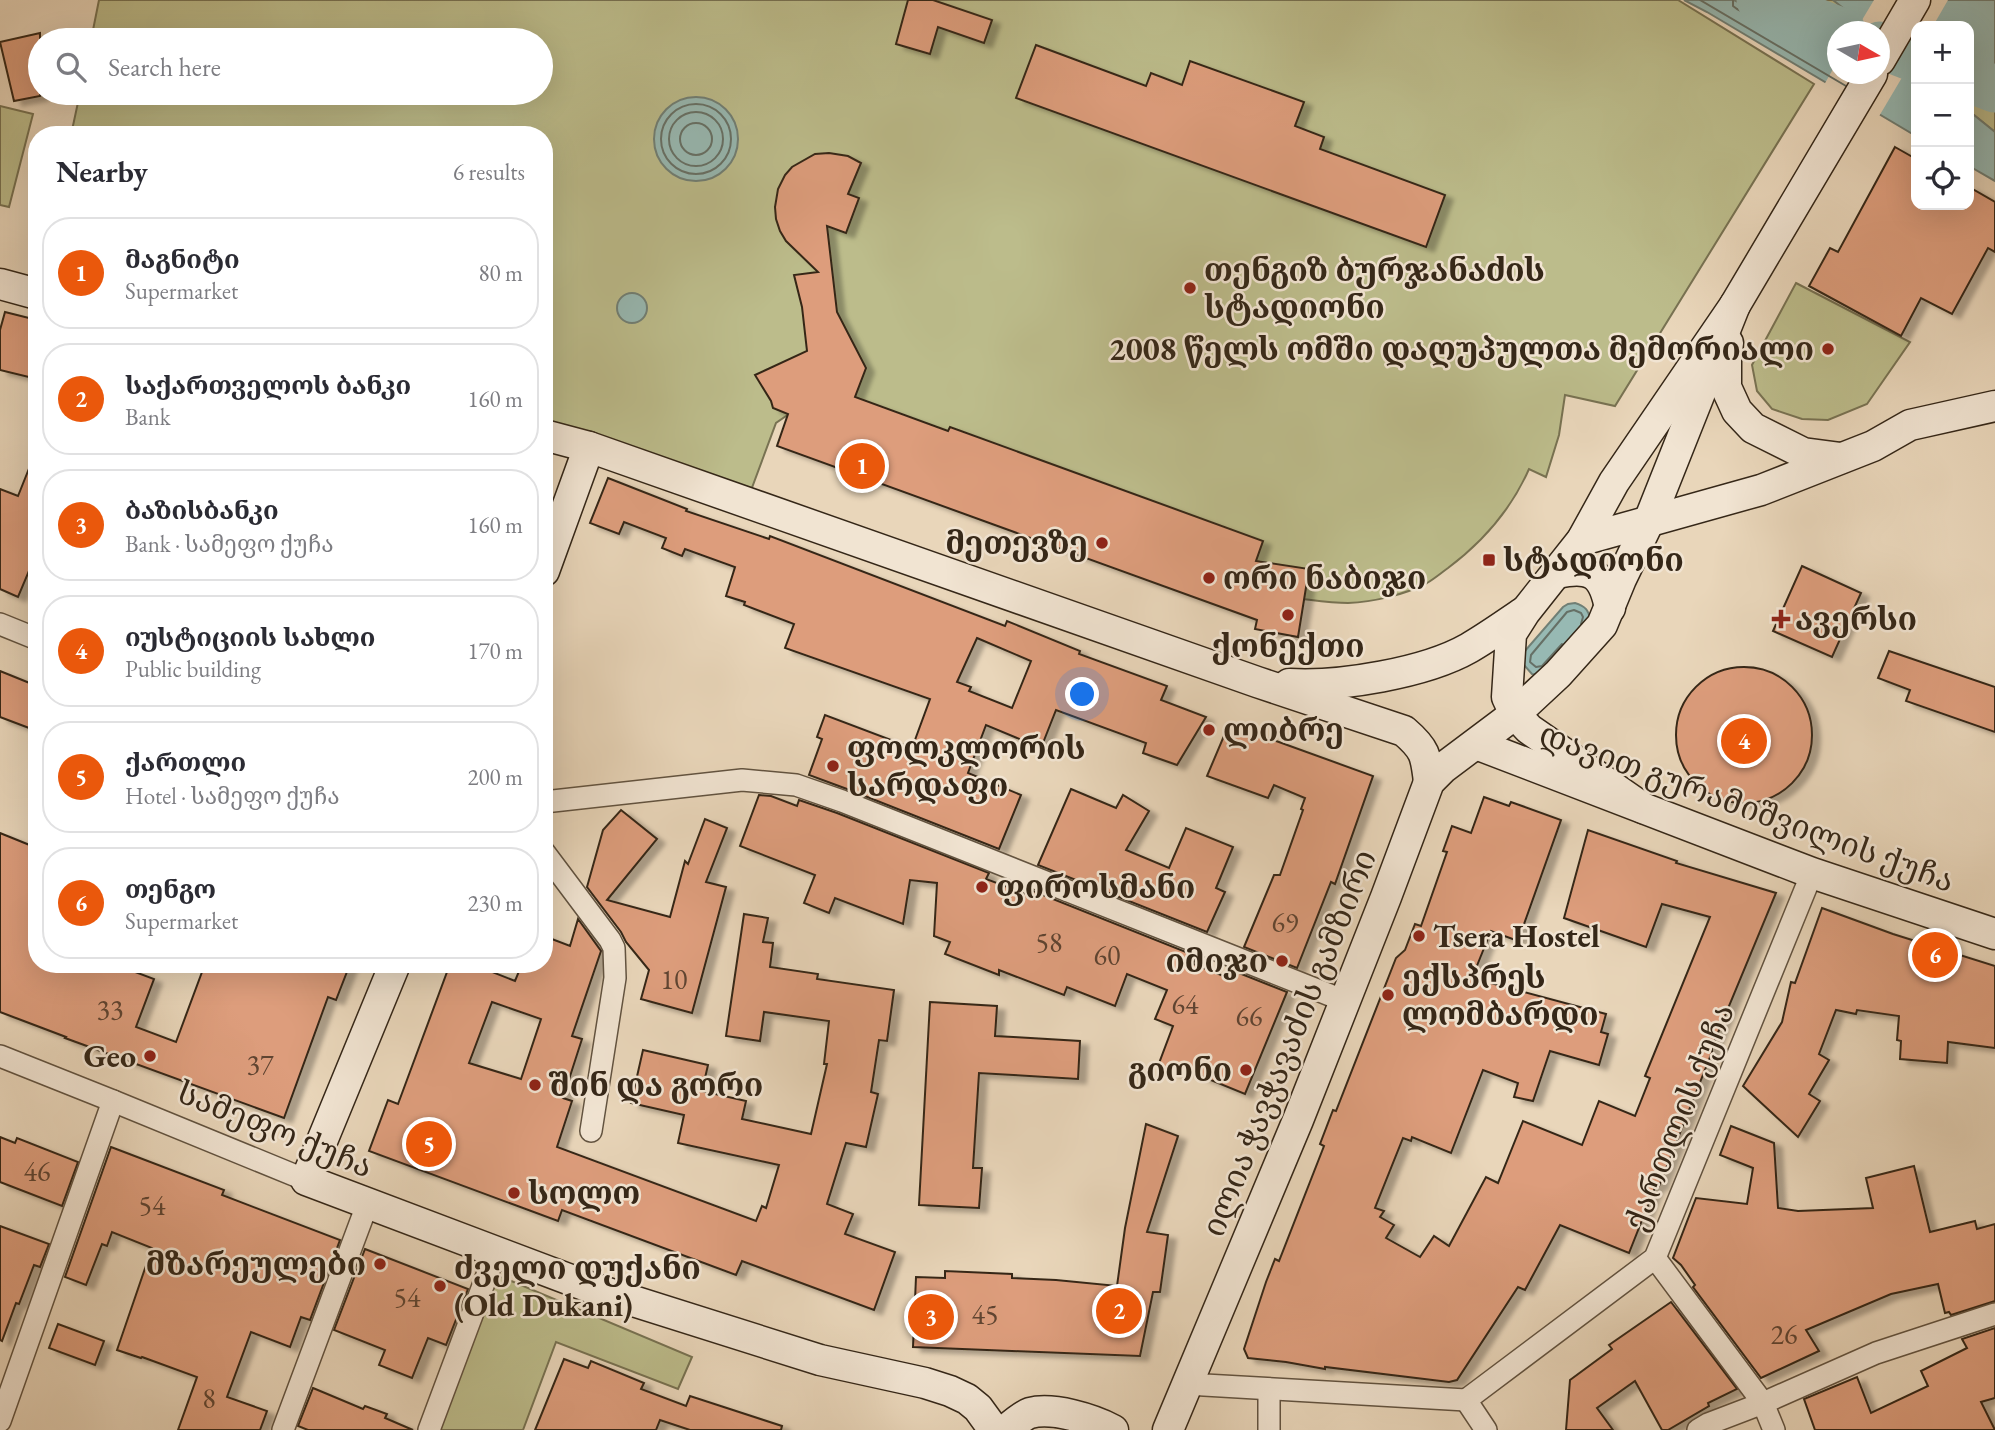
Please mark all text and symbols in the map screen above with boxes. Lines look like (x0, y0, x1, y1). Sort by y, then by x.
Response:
north arrow (1827, 21, 1890, 84)
map controls (1911, 21, 1974, 210)
button: + (1911, 21, 1974, 84)
search box (28, 28, 553, 105)
icon: search (52, 48, 90, 86)
text: Search here (108, 50, 221, 84)
button: − (1911, 84, 1974, 147)
button: locate (1911, 147, 1974, 210)
text: Nearby (56, 152, 148, 191)
text: 6 results (453, 157, 525, 187)
text: მაგნიტი (125, 242, 240, 276)
place label: თენგიზ ბურჯანაძის სტადიონი (1204, 249, 1545, 328)
text: 1 (75, 258, 87, 288)
text: 80 m (478, 258, 523, 288)
text: Supermarket (125, 276, 238, 306)
marker: თენგიზ ბურჯანაძის სტადიონი (1182, 280, 1198, 296)
place label: 2008 წელს ომში დაღუპულთა მემორიალი (1109, 328, 1814, 370)
marker: 2008 წელს ომში დაღუპულთა მემორიალი (1820, 341, 1836, 357)
text: საქართველოს ბანკი (125, 368, 411, 402)
text: 2 (75, 384, 87, 414)
text: 160 m (467, 384, 523, 414)
text: Bank (125, 402, 171, 432)
pin: 1 (839, 440, 885, 492)
text: ბაზისბანკი (125, 493, 279, 527)
text: 3 (75, 510, 87, 540)
text: 160 m (467, 510, 523, 540)
place label: მეთევზე (945, 522, 1088, 564)
text: Bank · სამეფო ქუჩა (125, 529, 334, 559)
marker: მეთევზე (1094, 535, 1110, 551)
place label: სტადიონი (1503, 539, 1684, 581)
marker: სტადიონი (1481, 552, 1497, 568)
place label: ორი ნაბიჯი (1223, 557, 1426, 599)
marker: ორი ნაბიჯი (1201, 570, 1217, 586)
place label: ავერსი (1795, 598, 1917, 640)
marker: ქონექთი (1280, 607, 1296, 623)
marker: ავერსი (1773, 611, 1789, 627)
text: იუსტიციის სახლი (125, 620, 375, 654)
place label: ქონექთი (1211, 625, 1365, 667)
text: 4 (75, 636, 87, 666)
text: 170 m (467, 636, 523, 666)
text: Public building (125, 654, 261, 684)
your location (1065, 677, 1099, 711)
place label: ლიბრე (1223, 709, 1344, 751)
street label: დავით გურამიშვილის ქუჩა (1534, 712, 1960, 902)
pin: 4 (1721, 715, 1767, 767)
marker: ლიბრე (1201, 722, 1217, 738)
place label: ფოლკლორის სარდაფი (847, 727, 1086, 806)
text: ქართლი (125, 745, 246, 779)
marker: ფოლკლორის სარდაფი (825, 758, 841, 774)
text: 5 (75, 762, 87, 792)
text: 200 m (467, 762, 523, 792)
text: Hotel · სამეფო ქუჩა (125, 781, 340, 811)
street label: ილია ჭავჭავაძის გამზირი (1192, 843, 1386, 1243)
place label: ფიროსმანი (996, 866, 1195, 908)
text: თენგო (125, 872, 216, 906)
marker: ფიროსმანი (974, 879, 990, 895)
text: 6 (75, 888, 87, 918)
text: 230 m (467, 888, 523, 918)
house number: 69 (1272, 904, 1298, 940)
text: Supermarket (125, 906, 238, 936)
place label: Tsera Hostel (1433, 915, 1600, 957)
house number: 58 (1036, 924, 1062, 960)
marker: Tsera Hostel (1411, 928, 1427, 944)
pin: 6 (1912, 929, 1958, 981)
house number: 60 (1094, 937, 1120, 973)
place label: იმიჯი (1165, 940, 1268, 982)
marker: იმიჯი (1274, 953, 1290, 969)
place label: ექსპრეს ლომბარდი (1402, 956, 1598, 1035)
house number: 10 (661, 961, 687, 997)
house number: 64 (1172, 986, 1199, 1022)
marker: ექსპრეს ლომბარდი (1380, 987, 1396, 1003)
house number: 33 (97, 991, 123, 1027)
street label: ქართლის ქუჩა (1614, 997, 1744, 1237)
house number: 66 (1236, 998, 1262, 1034)
place label: Geo (84, 1035, 136, 1077)
house number: 37 (247, 1046, 274, 1082)
marker: Geo (142, 1048, 158, 1064)
place label: გიონი (1128, 1049, 1232, 1091)
marker: გიონი (1238, 1062, 1254, 1078)
place label: შინ და გორი (548, 1064, 763, 1106)
street label: სამეფო ქუჩა (171, 1071, 379, 1187)
marker: შინ და გორი (527, 1077, 543, 1093)
pin: 5 (406, 1118, 452, 1170)
house number: 46 (24, 1153, 50, 1189)
place label: სოლო (528, 1172, 640, 1214)
marker: სოლო (506, 1185, 522, 1201)
house number: 54 (139, 1187, 166, 1223)
place label: მზარეულები (146, 1243, 366, 1285)
place label: ძველი დუქანი (Old Dukani) (454, 1247, 701, 1326)
marker: მზარეულები (372, 1256, 388, 1272)
marker: ძველი დუქანი (Old Dukani) (432, 1278, 448, 1294)
house number: 54 (394, 1279, 421, 1315)
pin: 2 (1096, 1285, 1142, 1337)
pin: 3 (908, 1291, 954, 1343)
house number: 45 (972, 1296, 998, 1332)
house number: 26 (1771, 1316, 1797, 1352)
house number: 8 (202, 1380, 216, 1416)

